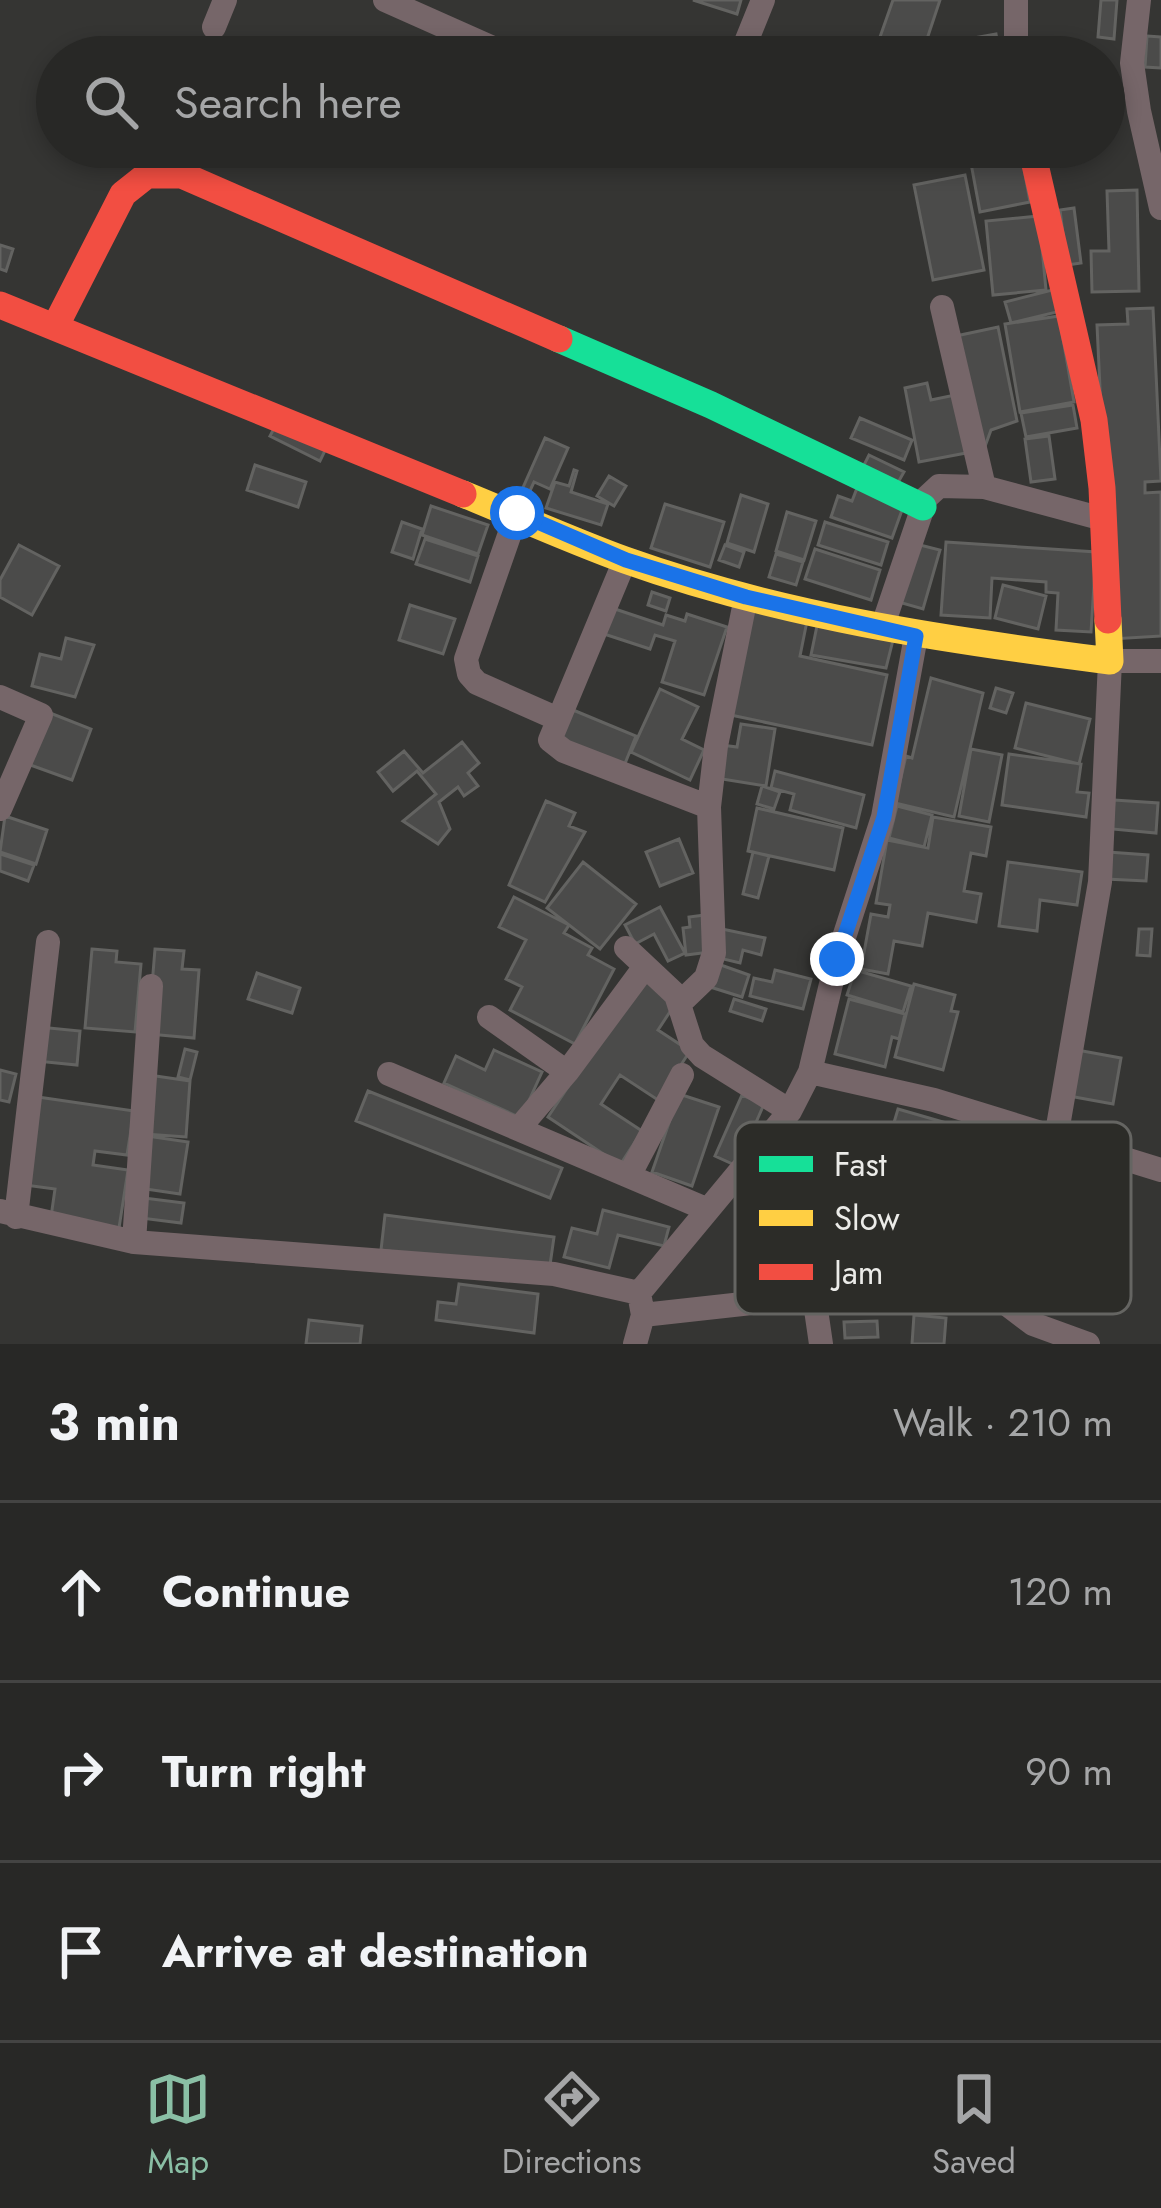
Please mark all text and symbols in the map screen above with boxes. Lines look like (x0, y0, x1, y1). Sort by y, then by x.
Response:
search box (36, 36, 1125, 168)
icon: search (78, 69, 144, 135)
text: Search here (174, 70, 402, 135)
route start (490, 486, 544, 540)
route end (810, 932, 864, 986)
legend (735, 1122, 1131, 1314)
text: Fast (834, 1141, 887, 1188)
text: Slow (834, 1195, 900, 1242)
text: Jam (830, 1249, 884, 1296)
text: 3 min (48, 1385, 180, 1459)
text: Walk · 210 m (893, 1394, 1113, 1451)
icon: ahead (48, 1559, 114, 1625)
text: Continue (162, 1559, 350, 1624)
text: 120 m (1008, 1563, 1113, 1620)
icon: right (48, 1739, 114, 1805)
text: Turn right (162, 1739, 366, 1804)
text: 90 m (1025, 1743, 1113, 1800)
icon: arrive (48, 1919, 114, 1985)
text: Arrive at destination (162, 1919, 589, 1984)
tab: Map (145, 2066, 211, 2185)
tab: Directions (502, 2066, 642, 2185)
tab: Saved (932, 2066, 1016, 2185)

